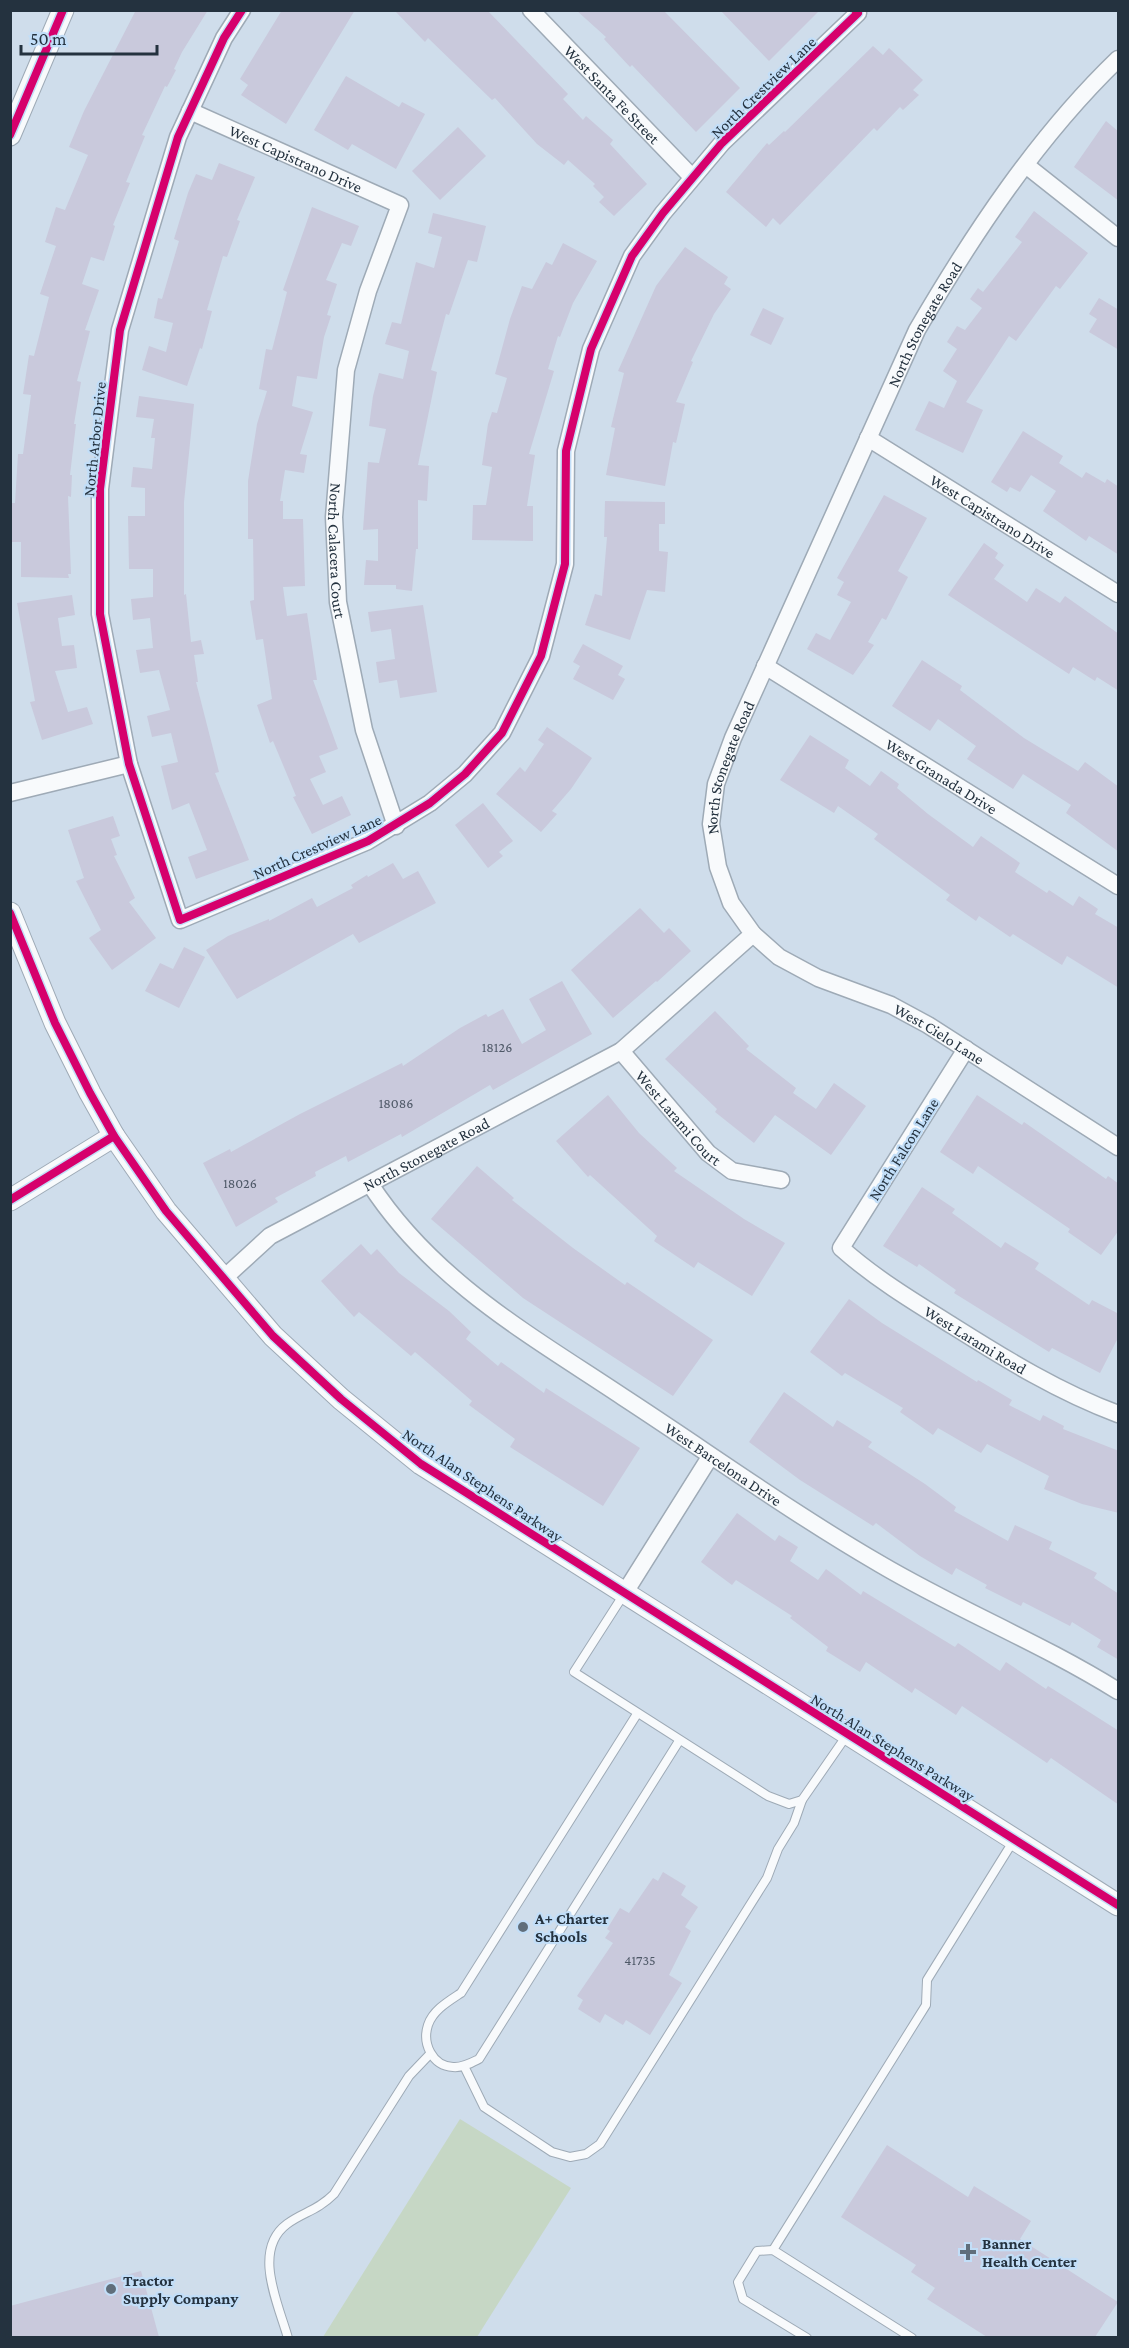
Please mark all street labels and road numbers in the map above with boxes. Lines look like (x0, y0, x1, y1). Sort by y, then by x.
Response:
street label: North Crestview Lane (708, 33, 819, 142)
street label: West Santa Fe Street (561, 42, 663, 148)
street label: West Capistrano Drive (227, 122, 365, 196)
street label: North Stonegate Road (884, 258, 965, 390)
street label: North Arbor Drive (80, 381, 109, 497)
street label: West Capistrano Drive (927, 471, 1058, 561)
street label: North Calacera Court (325, 482, 349, 620)
street label: North Stonegate Road (703, 698, 758, 836)
street label: West Granada Drive (882, 735, 1000, 818)
street label: North Crestview Lane (250, 811, 384, 882)
street label: West Cielo Lane (891, 1000, 987, 1068)
street label: West Larami Court (632, 1067, 725, 1169)
street label: North Falcon Lane (865, 1095, 942, 1203)
street label: North Stonegate Road (360, 1114, 493, 1194)
street label: West Larami Road (921, 1302, 1030, 1378)
street label: West Barcelona Drive (662, 1419, 785, 1509)
street label: North Alan Stephens Parkway (399, 1425, 566, 1547)
street label: North Alan Stephens Parkway (807, 1690, 978, 1806)

